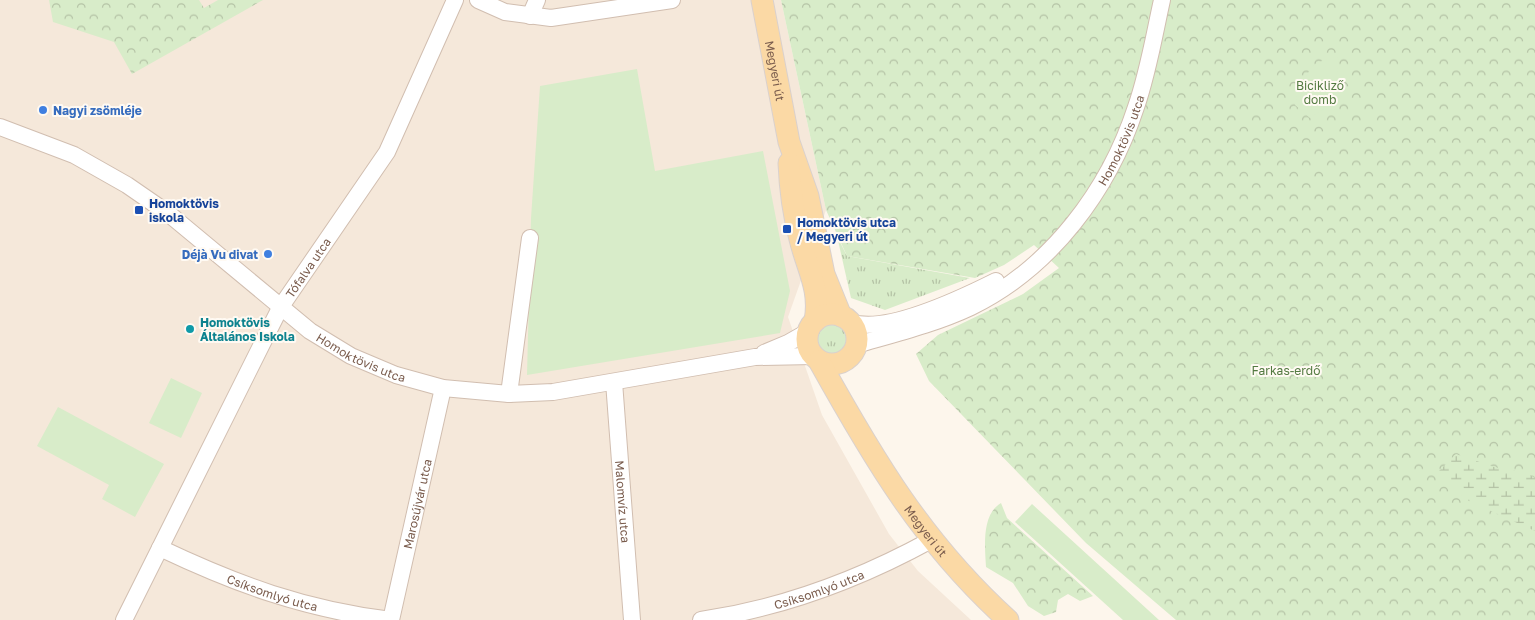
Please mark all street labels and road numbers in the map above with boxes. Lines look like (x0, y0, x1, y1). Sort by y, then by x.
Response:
street label: Megyeri út (762, 39, 789, 102)
street label: Homoktövis utca (1094, 93, 1147, 188)
street label: Tófalva utca (282, 235, 334, 300)
street label: Homoktövis utca (314, 329, 407, 385)
street label: Marosújvár utca (400, 457, 434, 550)
street label: Malomvíz utca (612, 460, 634, 544)
street label: Megyeri út (902, 502, 951, 560)
street label: Csíksomlyó utca (772, 566, 866, 612)
street label: Csíksomlyó utca (225, 571, 319, 614)

